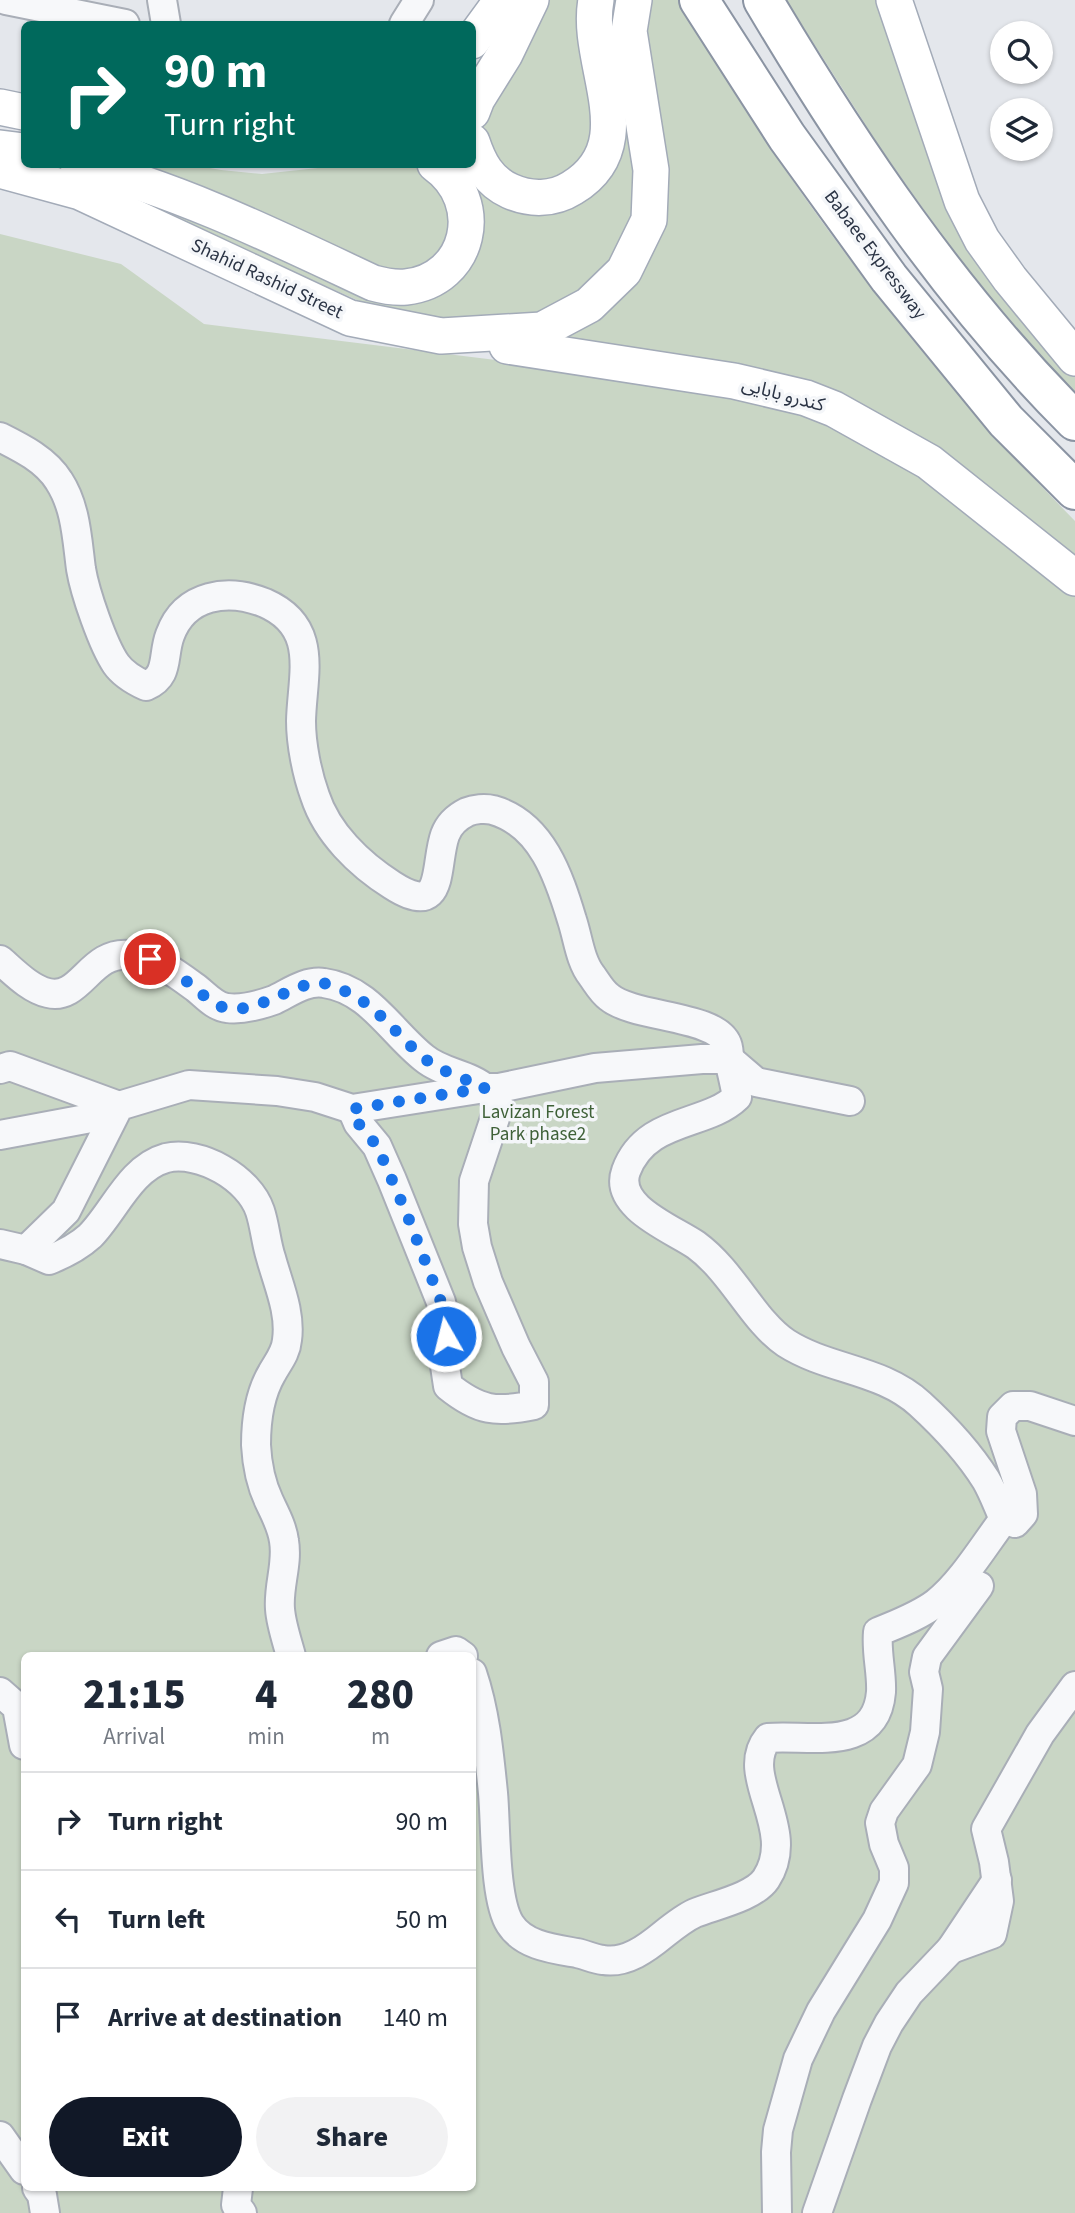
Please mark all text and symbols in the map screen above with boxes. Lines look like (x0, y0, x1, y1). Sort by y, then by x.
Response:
map controls (990, 21, 1053, 161)
button: search (990, 21, 1053, 84)
text: 90 m (164, 37, 268, 107)
icon: right (49, 49, 140, 140)
button: layers (990, 98, 1053, 161)
text: Turn right (164, 102, 295, 148)
street label: Babaee Expressway (817, 185, 933, 325)
street label: Shahid Rashid Street (187, 232, 348, 326)
street label: کندرو بابایی (739, 371, 829, 419)
pin (120, 929, 180, 989)
icon: arrive (131, 940, 169, 978)
park label: Lavizan Forest Park phase2 (481, 1099, 595, 1148)
position arrow (409, 1299, 483, 1373)
text: 21:15 (83, 1665, 186, 1725)
text: 4 (255, 1665, 277, 1725)
text: 280 (347, 1665, 414, 1725)
text: Arrival (103, 1720, 165, 1753)
text: min (248, 1720, 285, 1753)
text: m (371, 1720, 390, 1753)
icon: right (49, 1802, 87, 1840)
text: Turn right (108, 1803, 223, 1840)
text: 90 m (395, 1803, 448, 1840)
icon: left (49, 1900, 87, 1938)
text: Turn left (108, 1901, 205, 1938)
text: 50 m (395, 1901, 448, 1938)
icon: arrive (49, 1998, 87, 2036)
text: Arrive at destination (108, 1999, 342, 2036)
text: 140 m (382, 1999, 448, 2036)
button: Exit (49, 2097, 242, 2177)
button: Share (256, 2097, 448, 2177)

